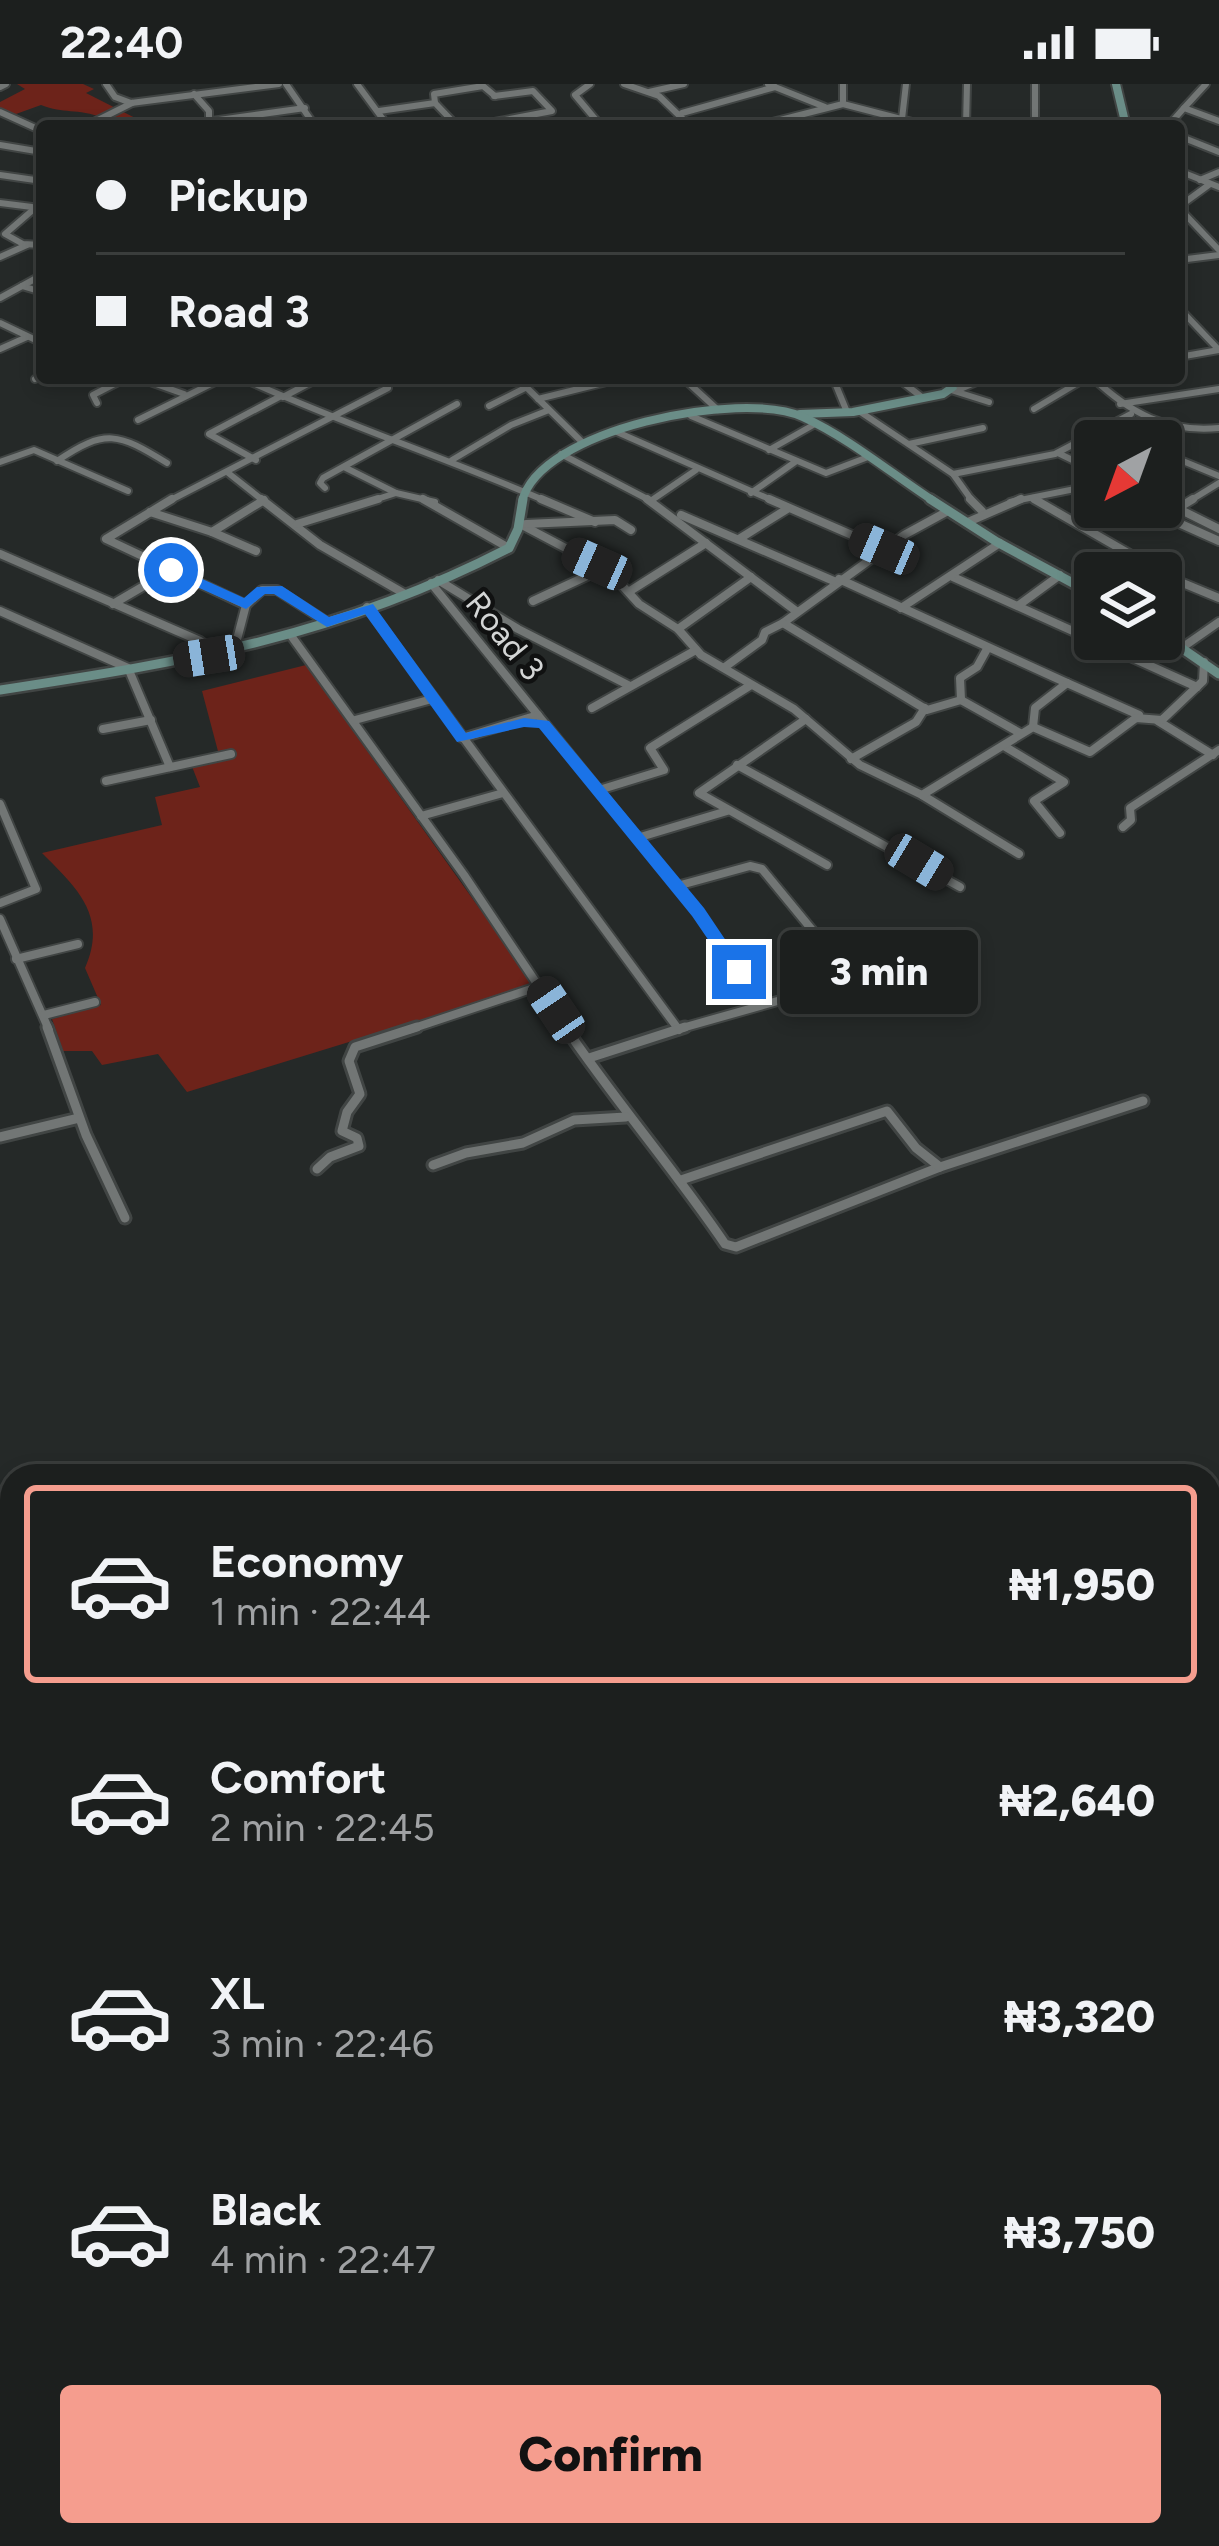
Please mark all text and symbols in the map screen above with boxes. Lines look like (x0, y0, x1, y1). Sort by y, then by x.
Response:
text: 22:40 (60, 15, 183, 69)
text: Pickup (168, 168, 308, 222)
text: Road 3 (168, 284, 310, 338)
north arrow (1074, 420, 1182, 528)
map controls (1074, 420, 1182, 660)
car (844, 518, 924, 580)
car (557, 533, 637, 595)
route start (144, 543, 198, 597)
button: layers (1074, 552, 1182, 660)
street label: Road 3 (458, 584, 552, 688)
car (171, 633, 247, 679)
car (879, 828, 959, 896)
callout: 3 min (781, 930, 979, 1014)
route end (712, 945, 766, 999)
text: 3 min (830, 948, 928, 995)
car (521, 970, 591, 1050)
icon: car (66, 1530, 174, 1638)
text: Economy (210, 1534, 403, 1588)
text: ₦1,950 (1009, 1557, 1155, 1611)
text: 1 min · 22:44 (210, 1588, 431, 1635)
icon: car (66, 1746, 174, 1854)
text: Comfort (210, 1750, 386, 1804)
text: ₦2,640 (999, 1773, 1155, 1827)
text: 2 min · 22:45 (210, 1804, 435, 1851)
icon: car (66, 1962, 174, 2070)
text: XL (210, 1966, 265, 2020)
text: ₦3,320 (1004, 1989, 1155, 2043)
text: 3 min · 22:46 (210, 2020, 434, 2067)
icon: car (66, 2178, 174, 2286)
text: Black (210, 2182, 321, 2236)
text: ₦3,750 (1004, 2205, 1155, 2259)
text: 4 min · 22:47 (210, 2236, 436, 2283)
button: Confirm (60, 2385, 1161, 2523)

